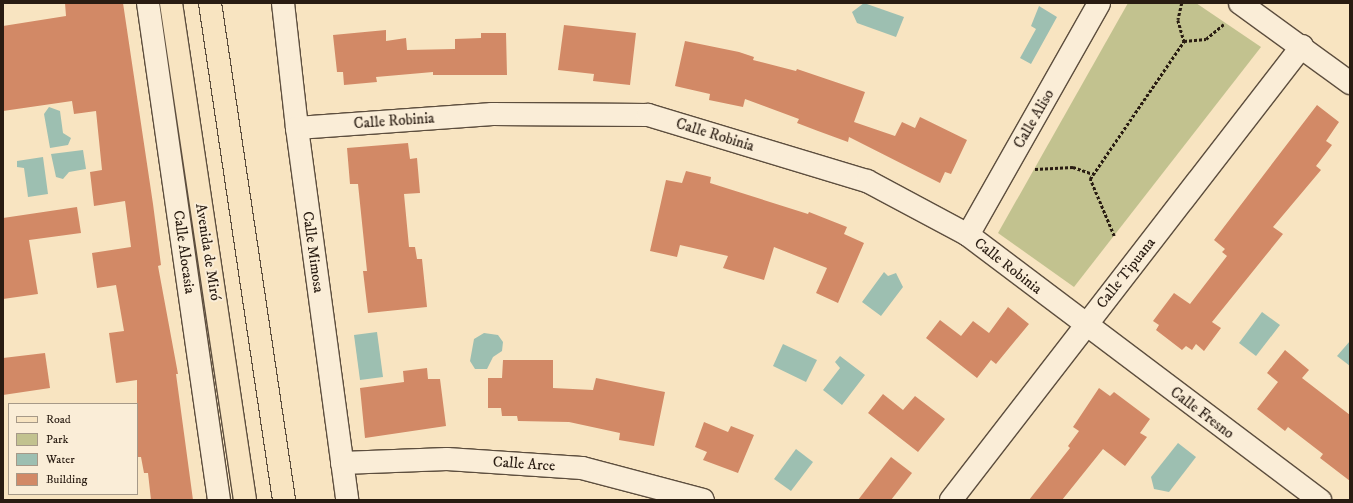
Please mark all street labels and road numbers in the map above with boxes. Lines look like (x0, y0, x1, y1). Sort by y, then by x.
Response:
street label: Calle Aliso (1010, 86, 1058, 152)
street label: Calle Robinia (353, 109, 435, 133)
street label: Calle Robinia (674, 115, 756, 155)
street label: Avenida de Miró (191, 202, 225, 302)
street label: Calle Alocasia (169, 209, 199, 295)
street label: Calle Mimosa (298, 210, 328, 294)
street label: Calle Robinia (971, 234, 1045, 298)
street label: Calle Tipuana (1093, 234, 1159, 312)
street label: Calle Fresno (1167, 383, 1237, 443)
street label: Calle Arce (492, 453, 556, 475)

